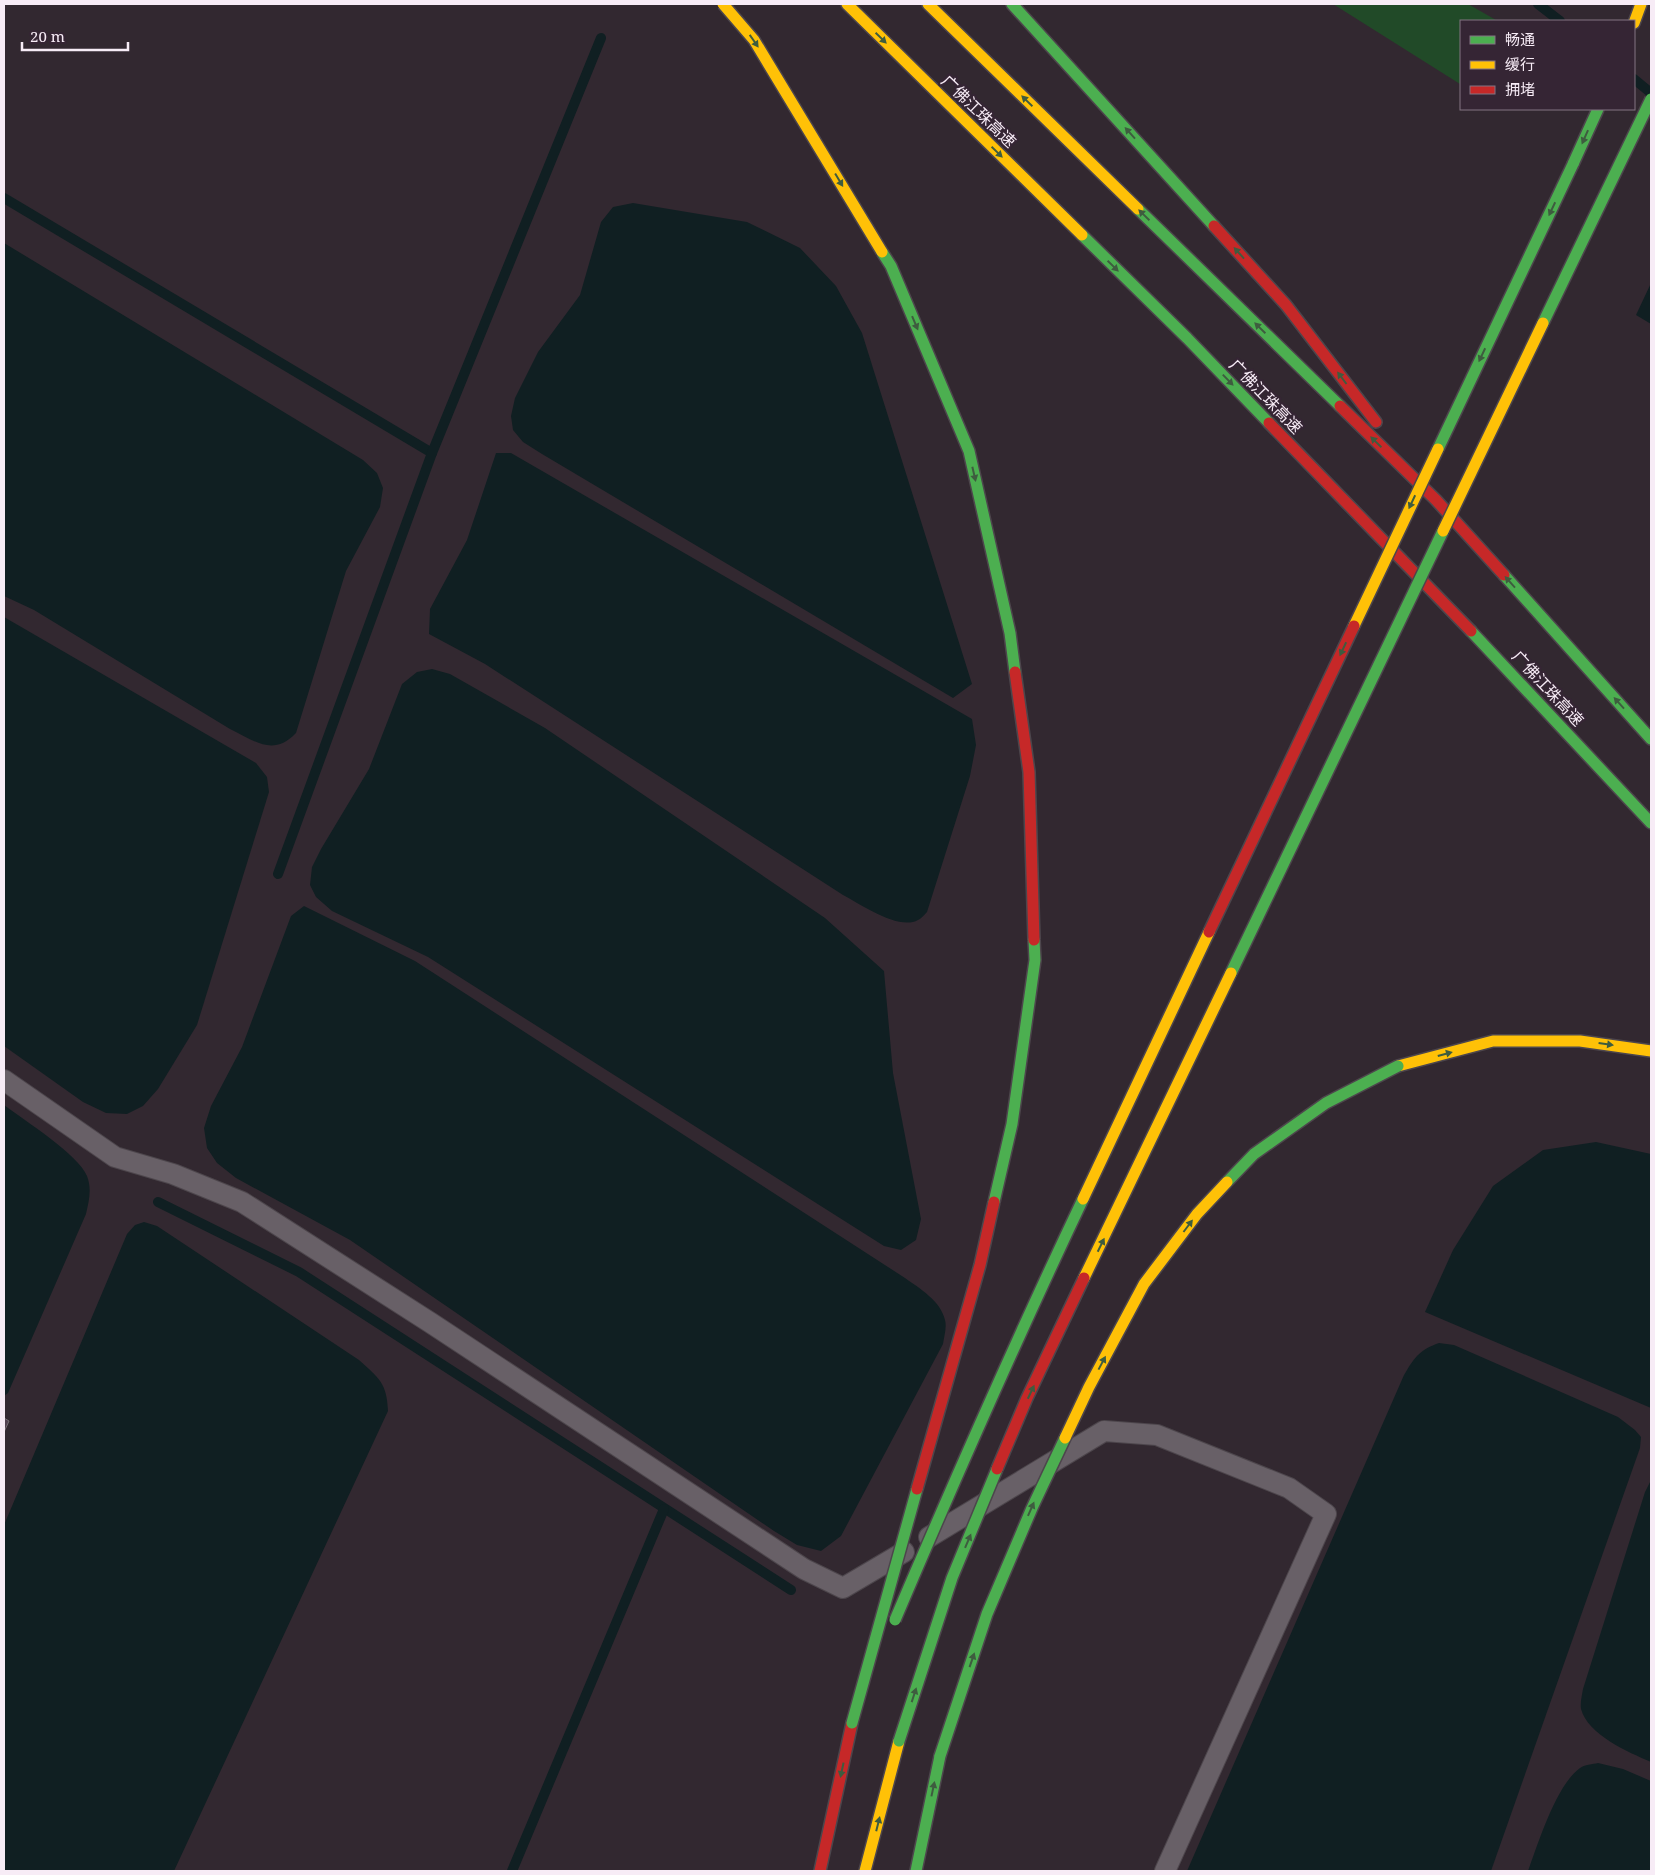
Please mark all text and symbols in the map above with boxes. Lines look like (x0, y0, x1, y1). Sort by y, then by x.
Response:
scale bar (22, 20, 129, 52)
legend (1460, 20, 1635, 110)
text: 20 m (30, 26, 65, 46)
text: 畅通 (1505, 29, 1535, 49)
one-way arrow (875, 32, 887, 44)
one-way arrow (749, 35, 759, 48)
text: 缓行 (1505, 54, 1535, 74)
street label: 广佛江珠高速 (937, 70, 1021, 152)
text: 拥堵 (1505, 79, 1535, 99)
one-way arrow (1022, 95, 1034, 107)
one-way arrow (1124, 128, 1136, 140)
one-way arrow (1581, 130, 1589, 144)
one-way arrow (991, 146, 1003, 158)
one-way arrow (834, 174, 843, 187)
one-way arrow (1547, 201, 1556, 216)
one-way arrow (1138, 209, 1150, 221)
one-way arrow (1233, 248, 1245, 260)
one-way arrow (1107, 259, 1119, 271)
one-way arrow (911, 316, 919, 330)
one-way arrow (1254, 322, 1266, 334)
one-way arrow (1478, 348, 1486, 362)
street label: 广佛江珠高速 (1225, 354, 1307, 438)
one-way arrow (1337, 372, 1348, 385)
one-way arrow (1222, 374, 1234, 386)
one-way arrow (1370, 436, 1382, 448)
one-way arrow (970, 467, 978, 482)
one-way arrow (1408, 495, 1416, 509)
one-way arrow (1504, 577, 1516, 589)
one-way arrow (1339, 642, 1347, 656)
street label: 广佛江珠高速 (1507, 645, 1589, 731)
one-way arrow (1613, 697, 1624, 710)
one-way arrow (1598, 1040, 1614, 1048)
one-way arrow (1437, 1050, 1452, 1058)
one-way arrow (1183, 1219, 1194, 1232)
one-way arrow (1097, 1238, 1105, 1252)
one-way arrow (1098, 1355, 1106, 1370)
one-way arrow (1026, 1384, 1035, 1399)
one-way arrow (1028, 1502, 1036, 1516)
one-way arrow (964, 1534, 972, 1548)
one-way arrow (968, 1652, 976, 1667)
one-way arrow (911, 1687, 918, 1702)
one-way arrow (837, 1763, 845, 1779)
one-way arrow (929, 1782, 937, 1797)
one-way arrow (874, 1817, 882, 1832)

